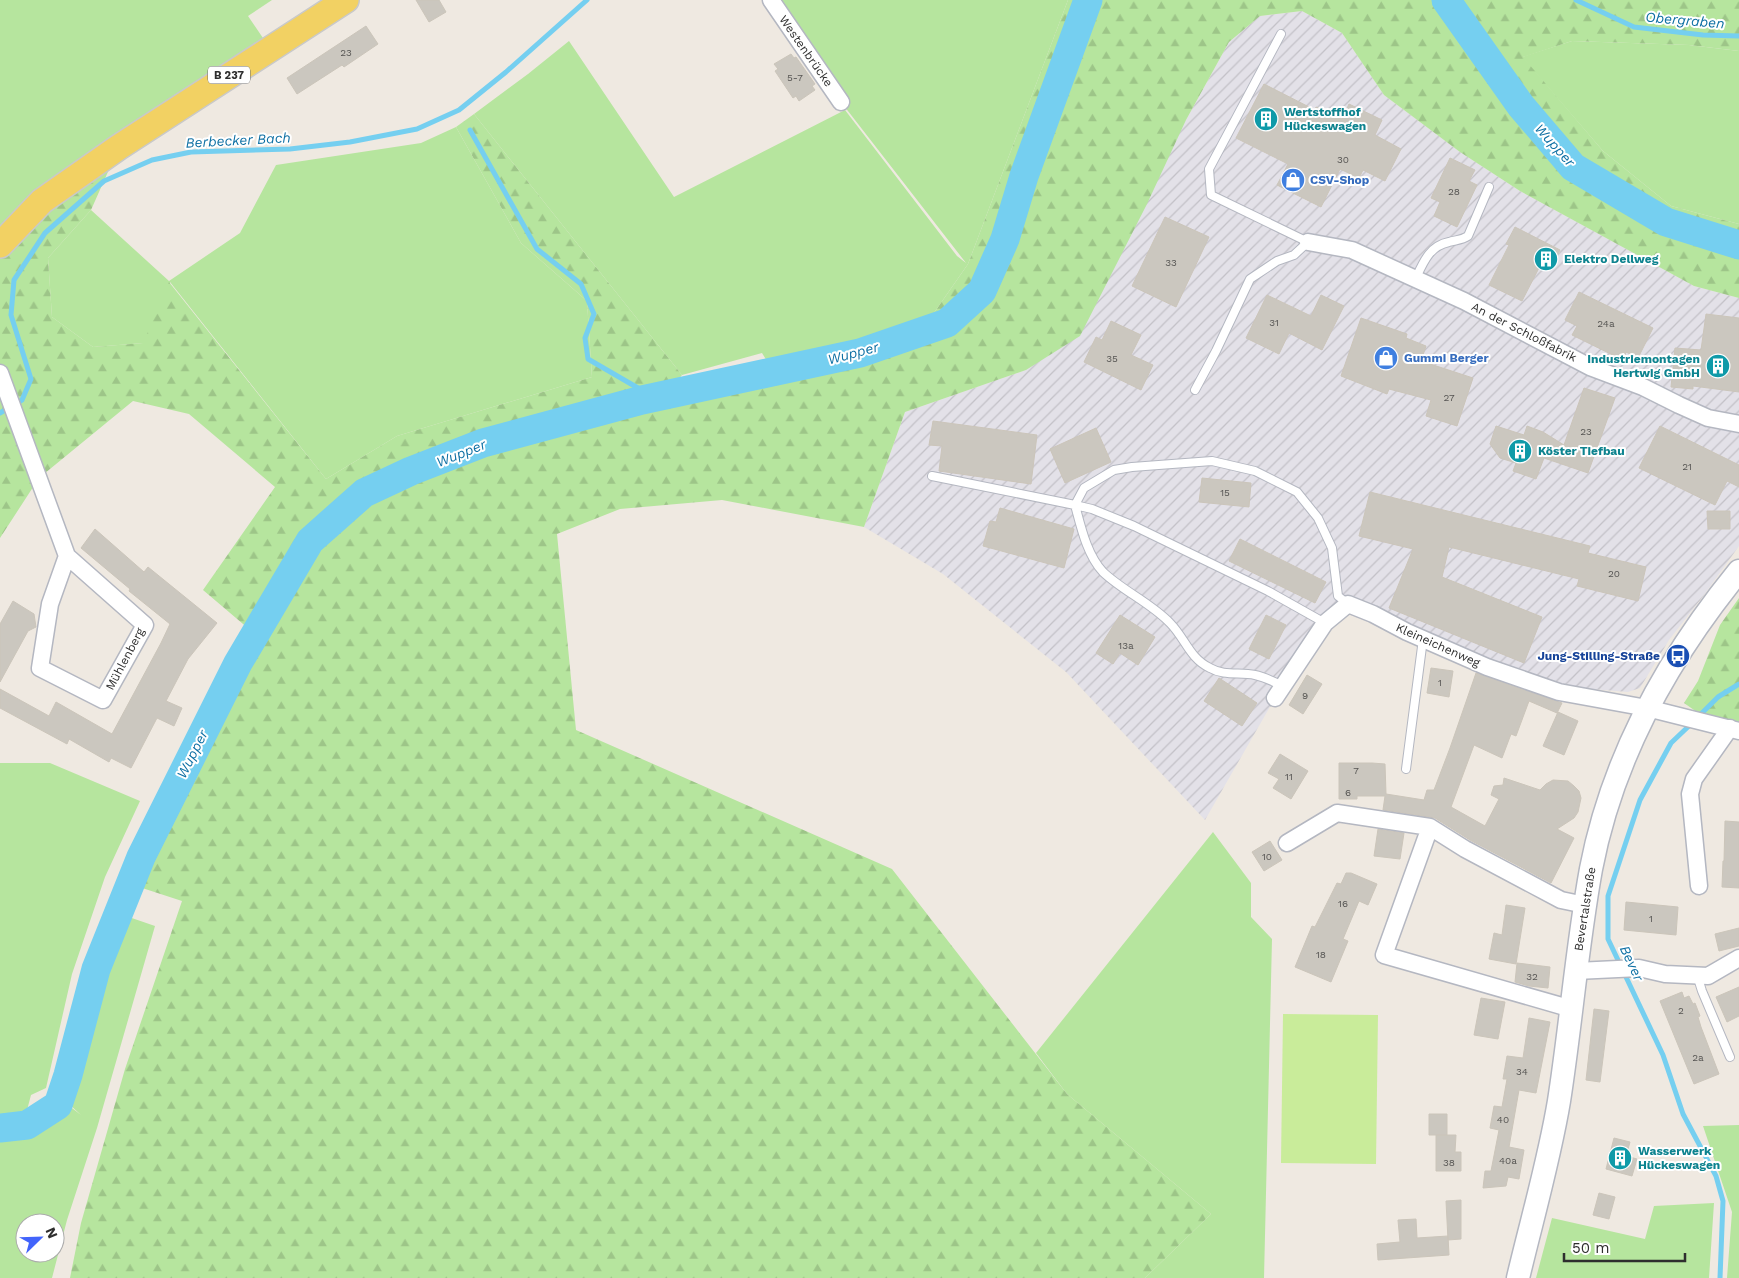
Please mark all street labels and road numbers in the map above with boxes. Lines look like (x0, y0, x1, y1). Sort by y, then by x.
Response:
street label: Westenbrücke (776, 13, 836, 89)
road number: B 237 (208, 66, 250, 84)
street label: An der Schloßfabrik (1469, 299, 1579, 365)
street label: Kleineichenweg (1394, 620, 1483, 670)
street label: Mühlenberg (103, 625, 148, 692)
street label: Bevertalstraße (1571, 866, 1599, 952)

